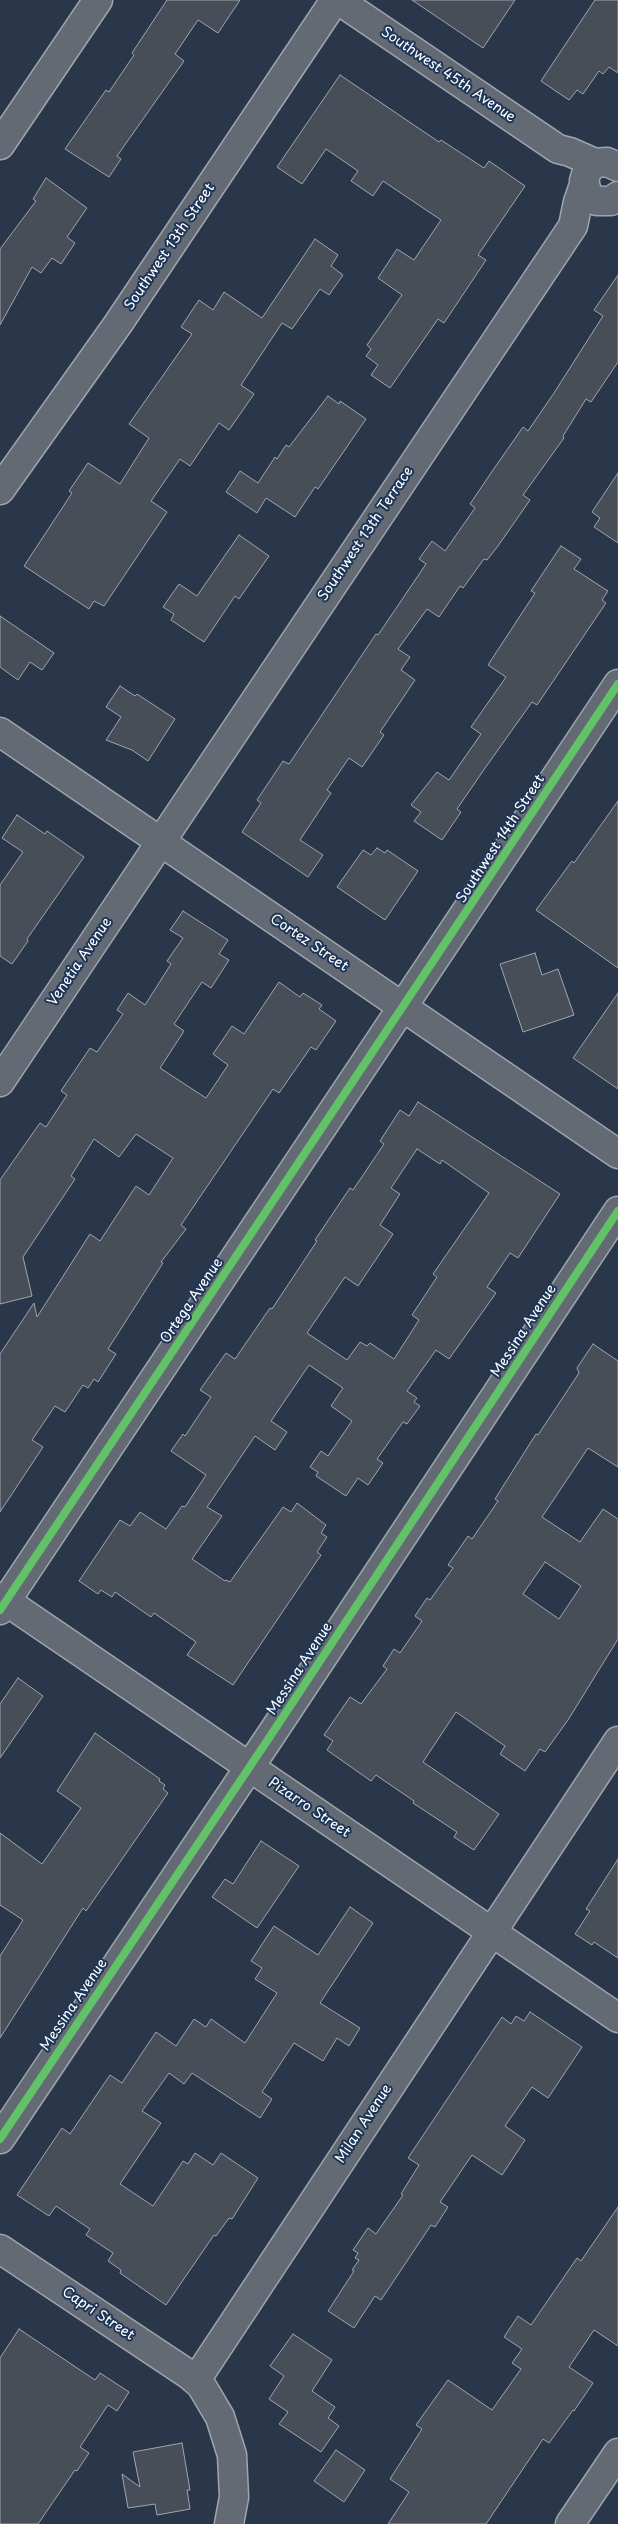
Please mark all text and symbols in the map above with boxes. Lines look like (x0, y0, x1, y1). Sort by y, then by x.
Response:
street label: Southwest 45th Avenue (378, 24, 518, 126)
street label: Southwest 13th Street (121, 180, 219, 314)
street label: Southwest 13th Terrace (315, 464, 417, 604)
street label: Southwest 14th Street (453, 772, 549, 906)
street label: Cortez Street (267, 911, 351, 975)
street label: Venetia Avenue (44, 915, 116, 1009)
street label: Ortega Avenue (157, 1255, 227, 1347)
street label: Messina Avenue (488, 1281, 560, 1381)
street label: Messina Avenue (264, 1619, 336, 1719)
street label: Pizarro Street (265, 1775, 353, 1841)
street label: Messina Avenue (37, 1956, 111, 2054)
street label: Milan Avenue (332, 2081, 396, 2167)
street label: Capri Street (59, 2284, 137, 2344)

